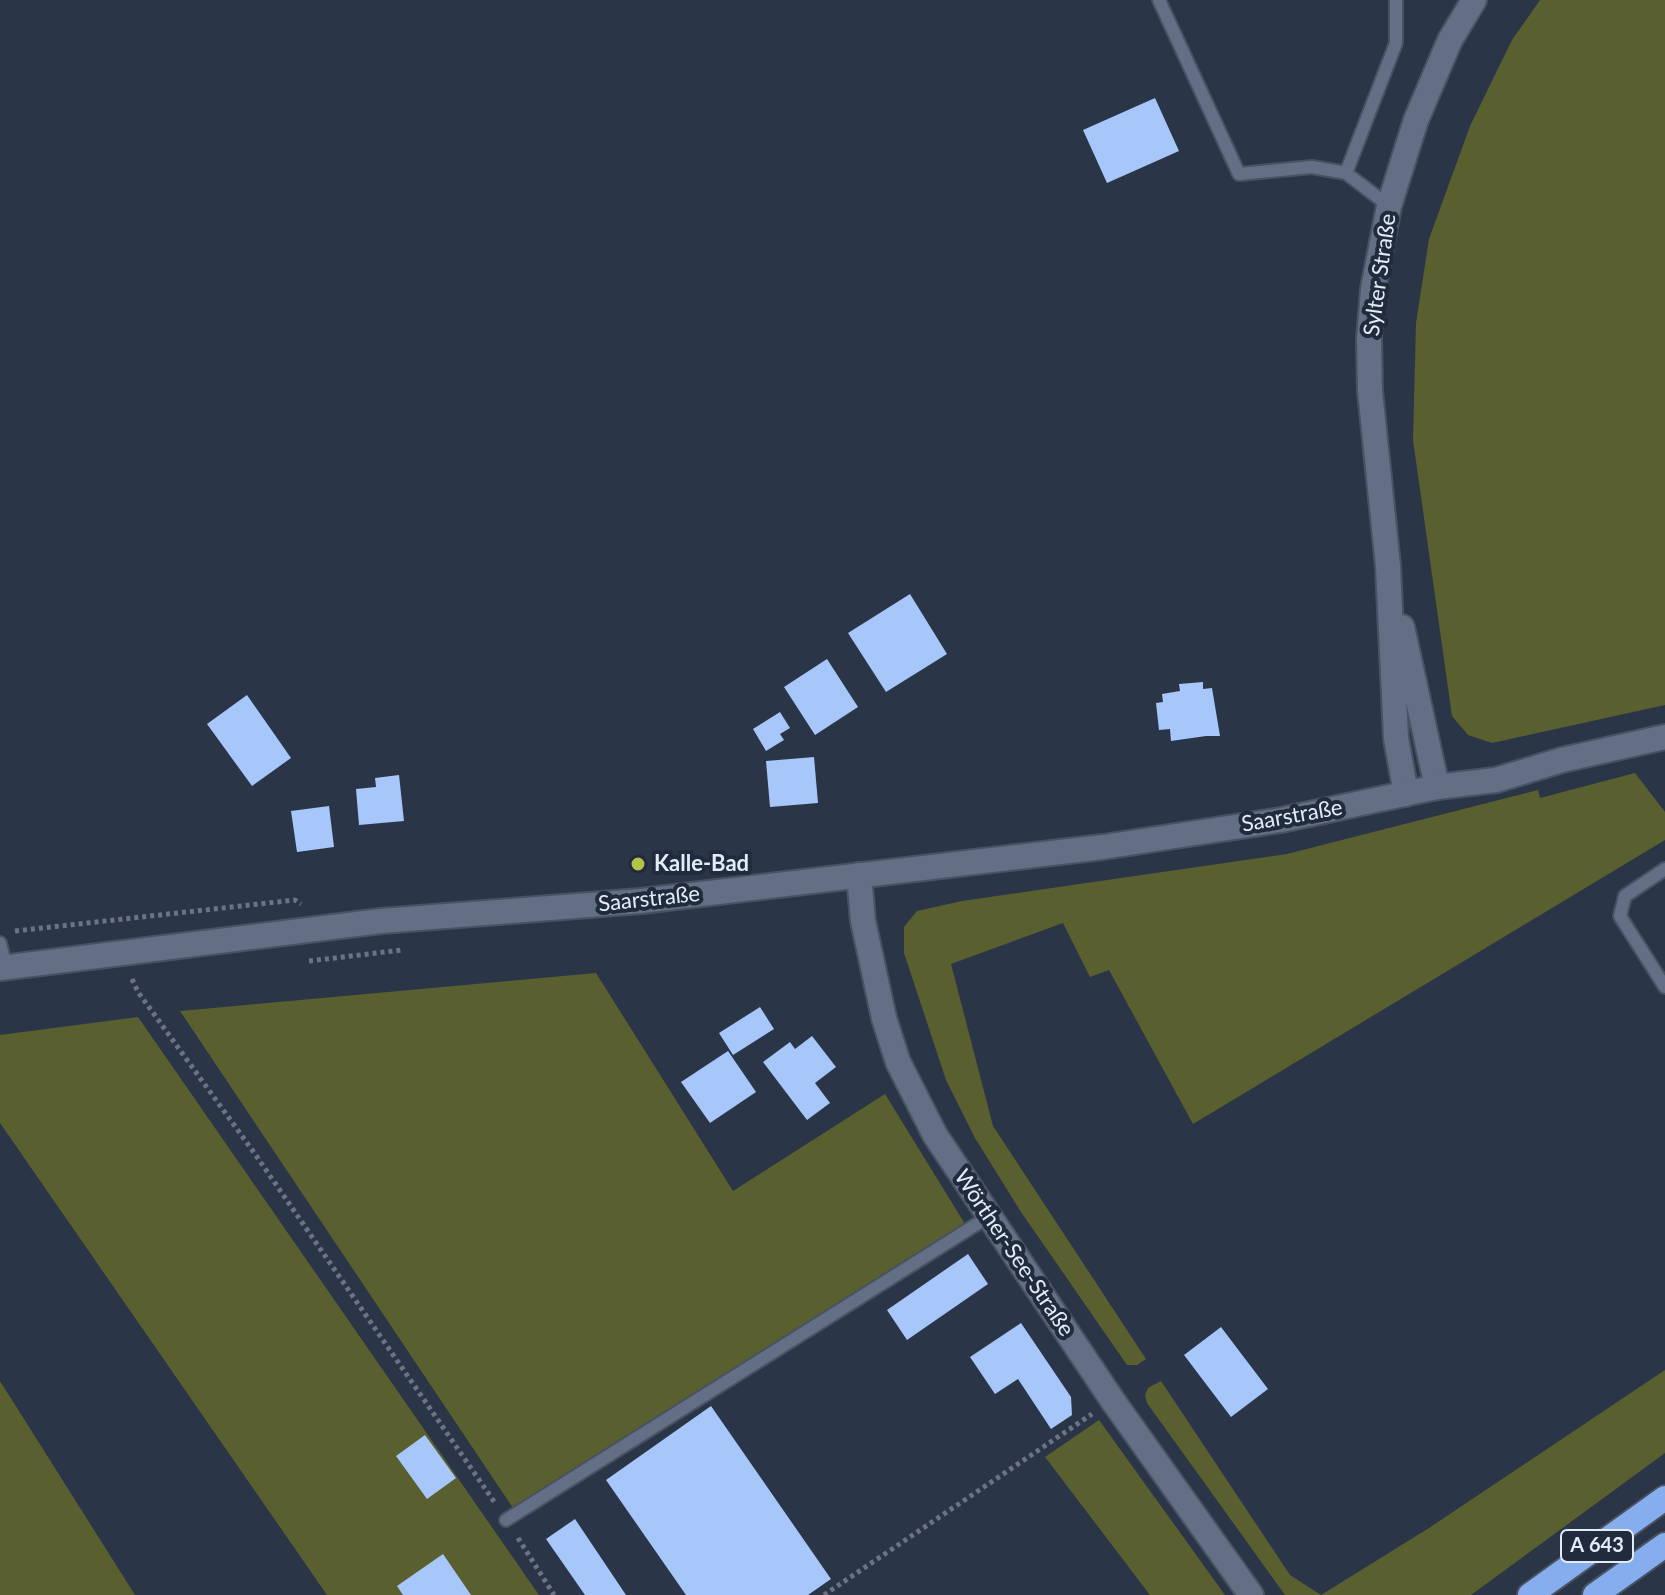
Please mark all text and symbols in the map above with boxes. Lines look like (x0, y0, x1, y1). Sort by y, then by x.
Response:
street label: Sylter Straße (1358, 212, 1402, 338)
street label: Saarstraße (1239, 794, 1345, 838)
place label: Kalle-Bad (654, 851, 749, 877)
marker: Kalle-Bad (629, 855, 647, 873)
street label: Saarstraße (597, 881, 701, 917)
street label: Wörther-See-Straße (948, 1165, 1080, 1341)
road number: A 643 (1561, 1530, 1633, 1562)

